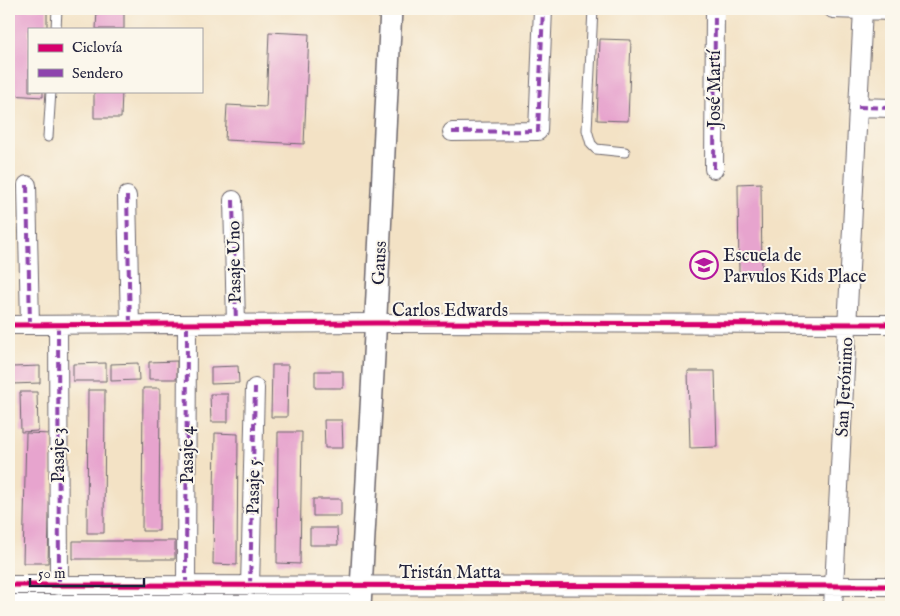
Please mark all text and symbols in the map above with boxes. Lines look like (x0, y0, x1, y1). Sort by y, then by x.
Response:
legend (28, 28, 202, 92)
text: Ciclovía (72, 38, 123, 57)
street label: José Martí (704, 49, 727, 130)
text: Sendero (72, 64, 123, 83)
street label: Pasaje Uno (223, 220, 248, 304)
street label: Gauss (368, 240, 393, 286)
place label: Escuela de Parvulos Kids Place (723, 245, 867, 289)
school or university icon: Escuela de Parvulos Kids Place (689, 250, 719, 280)
street label: Carlos Edwards (392, 300, 508, 323)
street label: San Jerónimo (831, 336, 860, 438)
street label: Pasaje 4 (177, 426, 200, 484)
street label: Pasaje 3 (48, 427, 71, 483)
street label: Pasaje 5 (243, 459, 266, 515)
scale bar (30, 556, 144, 588)
street label: Tristán Matta (399, 562, 501, 585)
text: 50 m (38, 564, 66, 583)

